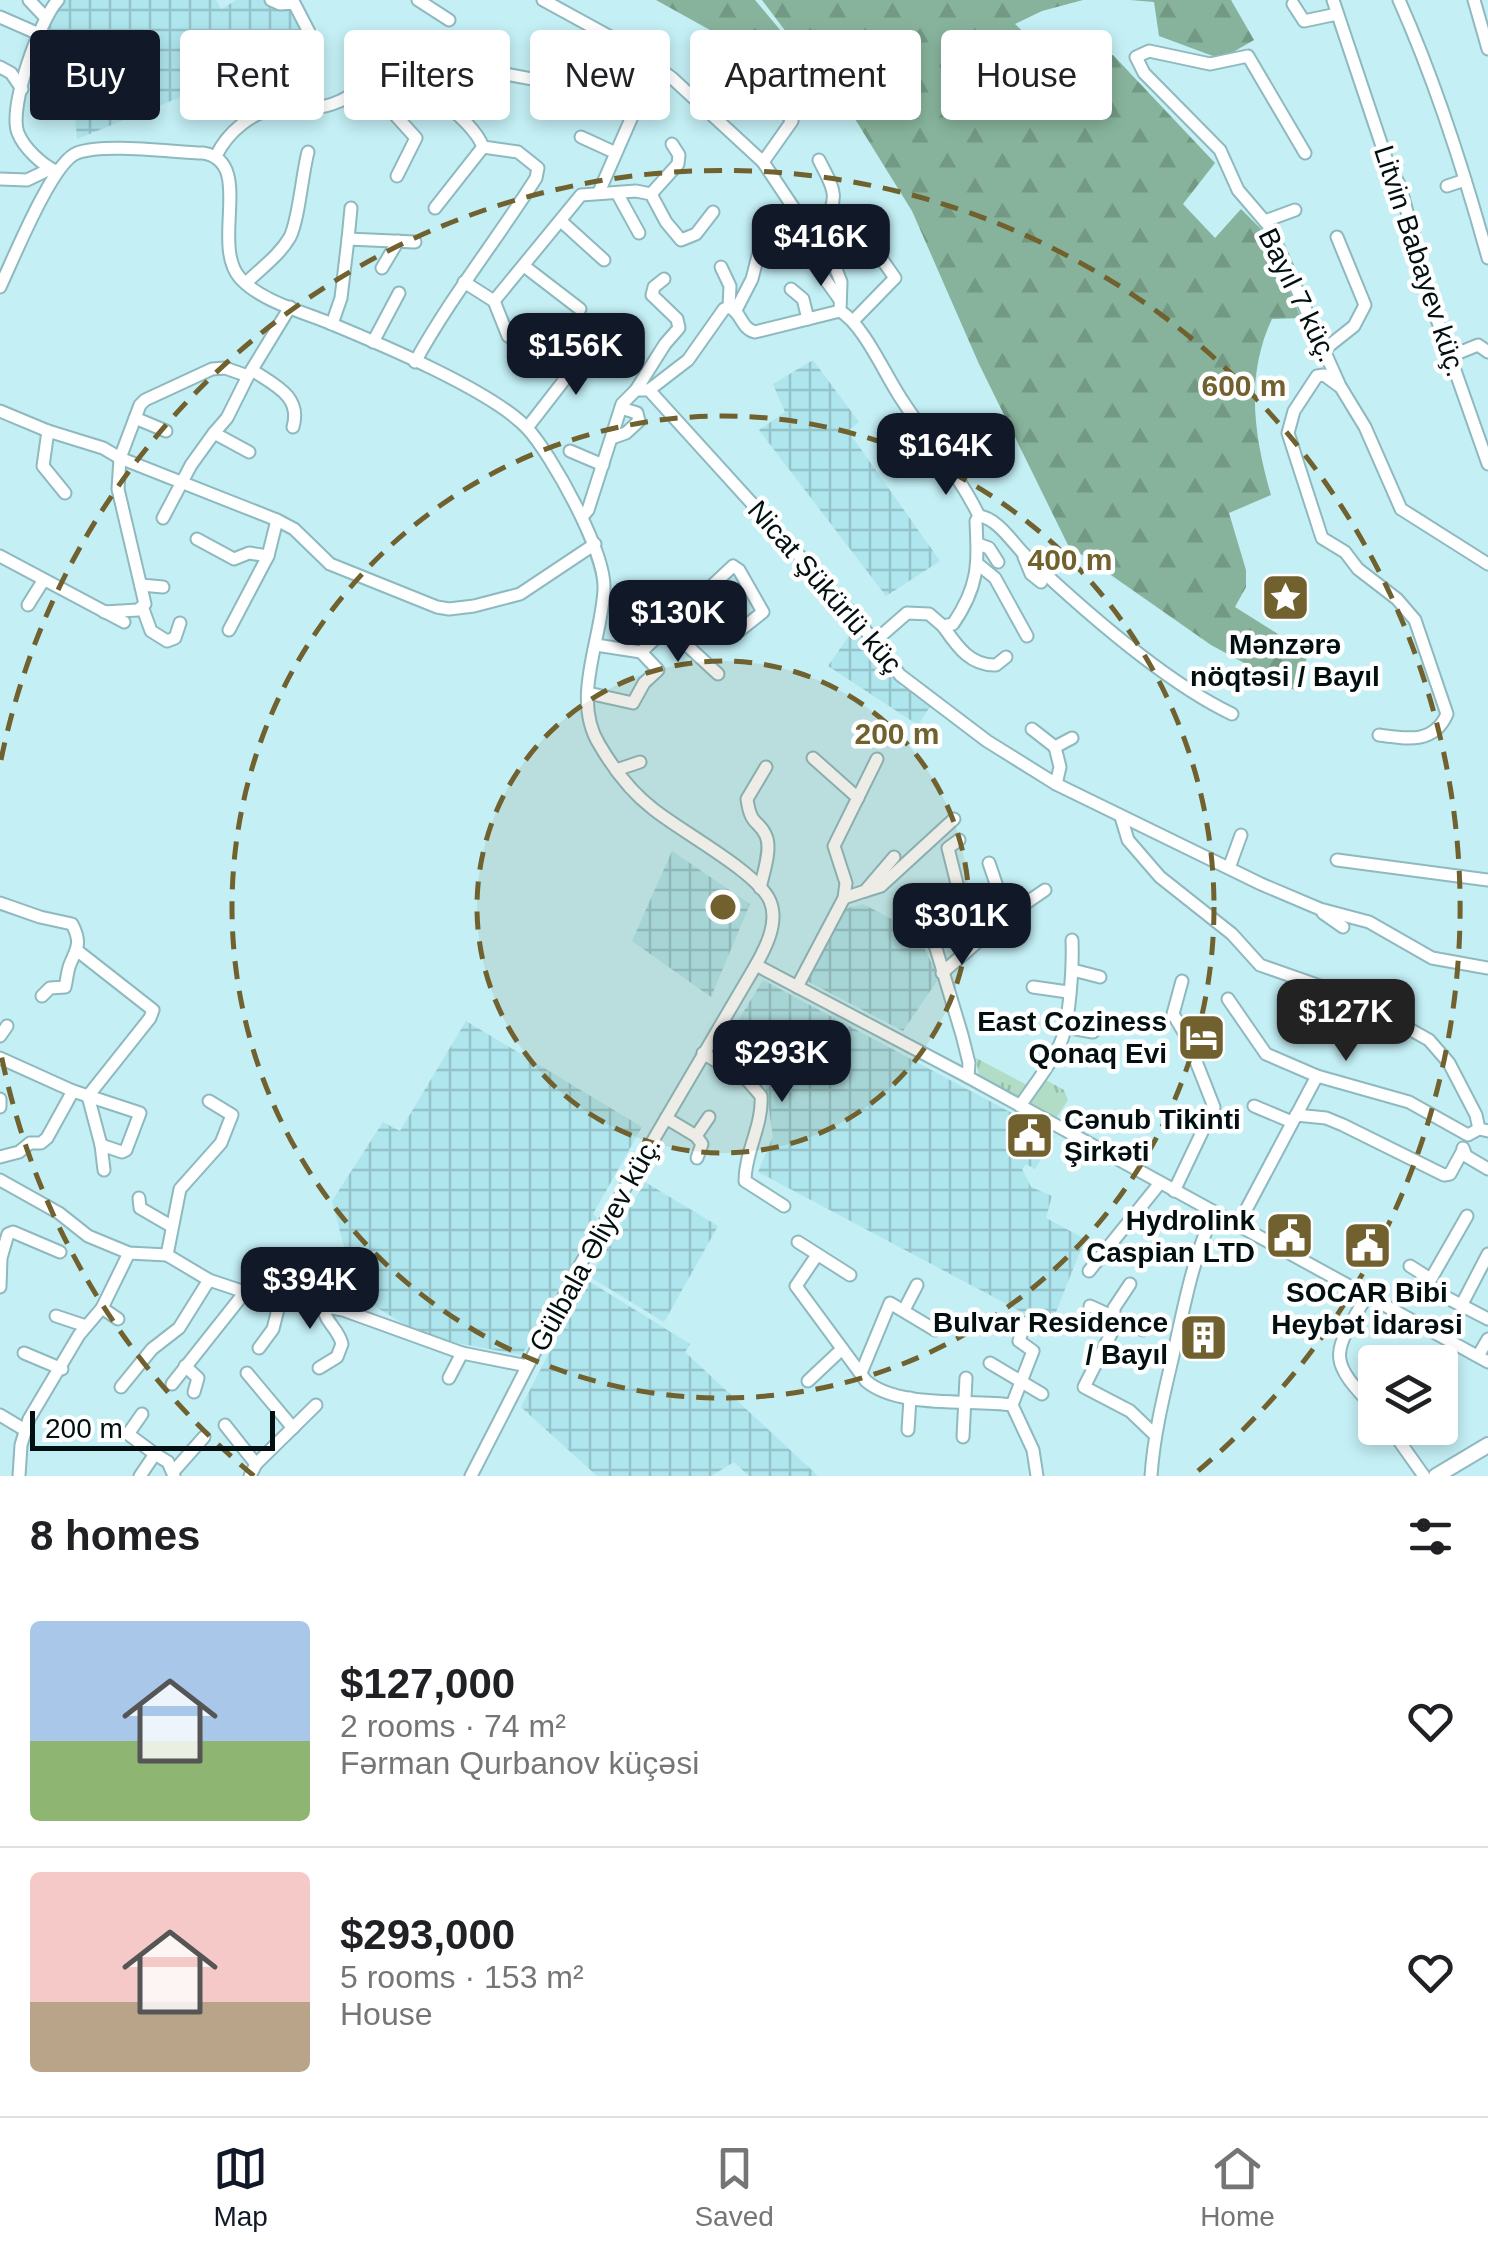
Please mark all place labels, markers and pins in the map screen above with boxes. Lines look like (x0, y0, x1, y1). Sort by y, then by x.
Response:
pin: $416K (751, 204, 891, 289)
pin: $156K (506, 313, 646, 398)
pin: $164K (876, 413, 1016, 498)
place icon: Mənzərə nöqtəsi / Bayıl (1259, 571, 1311, 623)
pin: $130K (608, 580, 748, 665)
place label: Mənzərə nöqtəsi / Bayıl (1190, 629, 1380, 692)
pin: $301K (892, 883, 1032, 968)
centre of rings (705, 889, 741, 925)
pin: $127K (1276, 979, 1416, 1064)
place label: East Coziness Qonaq Evi (977, 1006, 1167, 1069)
hotel icon: East Coziness Qonaq Evi (1176, 1011, 1228, 1063)
pin: $293K (712, 1020, 852, 1105)
place label: Cənub Tikinti Şirkəti (1064, 1104, 1241, 1167)
public building icon: Cənub Tikinti Şirkəti (1003, 1109, 1055, 1161)
place label: Hydrolink Caspian LTD (1086, 1205, 1255, 1268)
public building icon: Hydrolink Caspian LTD (1264, 1210, 1316, 1262)
public building icon: SOCAR Bibi Heybət İdarəsi (1341, 1219, 1393, 1271)
pin: $394K (240, 1247, 380, 1332)
place label: SOCAR Bibi Heybət İdarəsi (1271, 1277, 1463, 1340)
place label: Bulvar Residence / Bayıl (933, 1307, 1168, 1370)
building icon: Bulvar Residence / Bayıl (1177, 1312, 1229, 1364)

